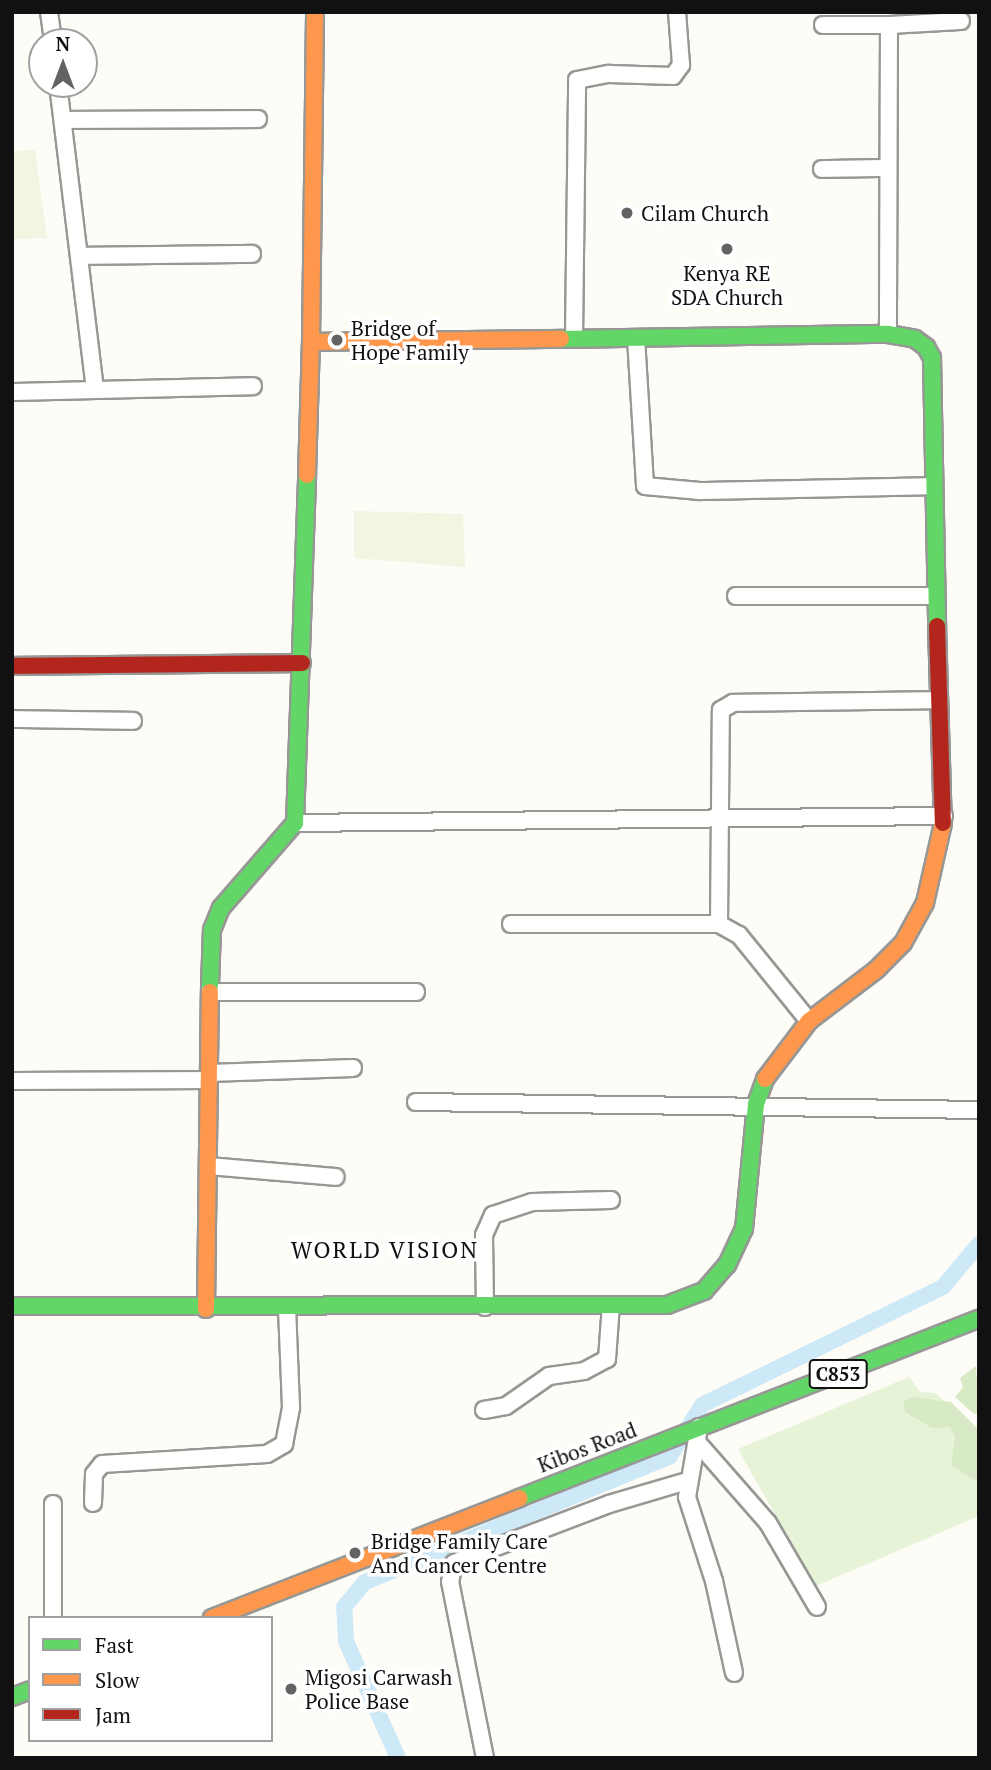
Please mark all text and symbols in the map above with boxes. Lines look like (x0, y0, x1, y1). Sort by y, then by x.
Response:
north arrow (28, 28, 98, 98)
text: N (56, 31, 70, 56)
place label: Cilam Church (641, 200, 769, 226)
marker: Cilam Church (619, 205, 635, 221)
marker: Kenya RE SDA Church (719, 241, 735, 257)
place label: Kenya RE SDA Church (671, 260, 783, 310)
place label: Bridge of Hope Family (351, 315, 469, 365)
marker: Bridge of Hope Family (329, 332, 345, 348)
district label: WORLD VISION (292, 1236, 478, 1264)
road number: C853 (808, 1358, 868, 1390)
street label: Kibos Road (534, 1417, 640, 1477)
place label: Bridge Family Care And Cancer Centre (371, 1528, 548, 1578)
marker: Bridge Family Care And Cancer Centre (345, 1543, 365, 1563)
legend (28, 1616, 273, 1742)
text: Fast (95, 1631, 134, 1659)
place label: Migosi Carwash Police Base (305, 1664, 452, 1714)
text: Slow (95, 1666, 139, 1694)
marker: Migosi Carwash Police Base (283, 1681, 299, 1697)
text: Jam (95, 1701, 131, 1729)

